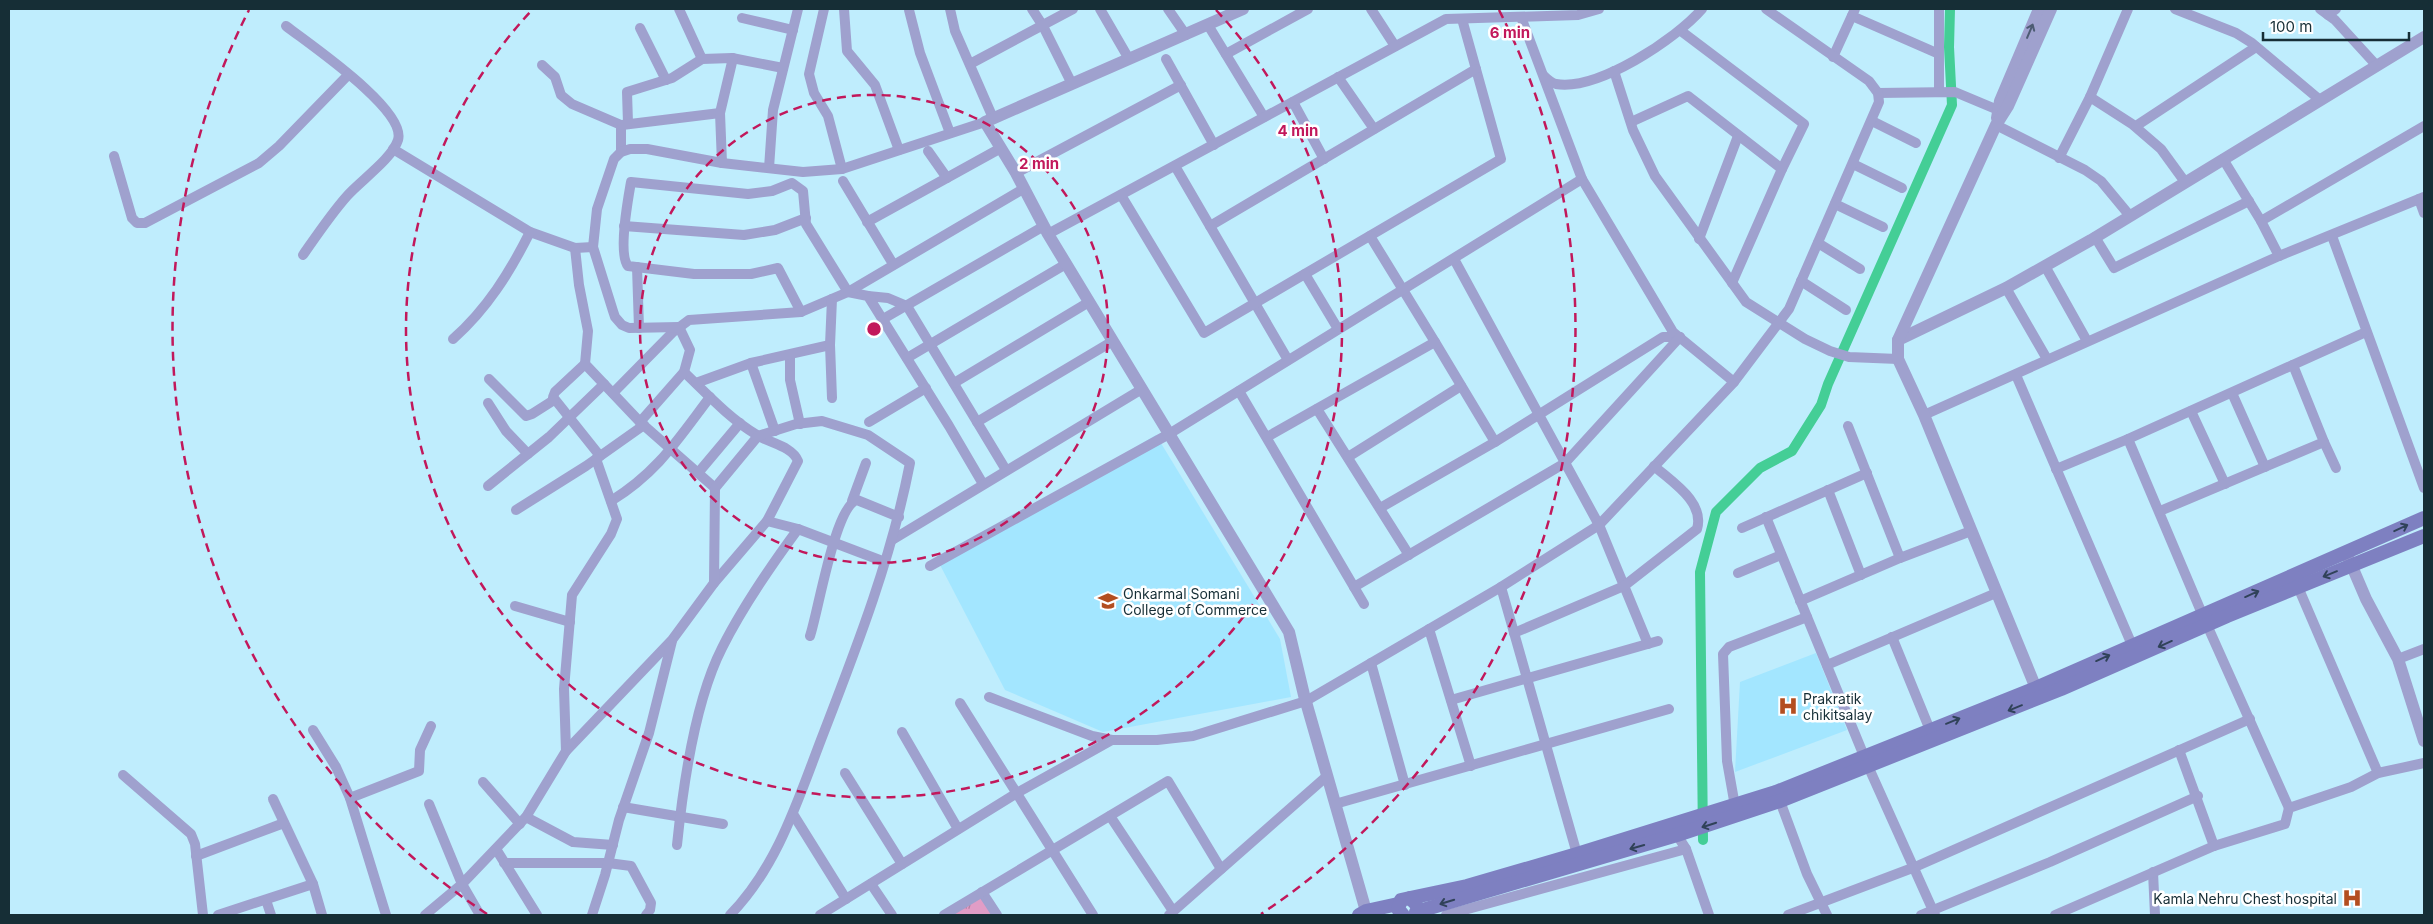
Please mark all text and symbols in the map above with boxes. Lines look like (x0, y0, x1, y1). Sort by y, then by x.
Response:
scale bar (2263, 10, 2409, 42)
text: 100 m (2270, 17, 2312, 36)
text: 6 min (1490, 23, 1530, 42)
one-way arrow (2026, 24, 2035, 39)
text: 4 min (1278, 121, 1318, 140)
text: 2 min (1019, 154, 1059, 173)
centre of rings (865, 320, 883, 338)
one-way arrow (2393, 523, 2408, 533)
one-way arrow (2323, 570, 2338, 579)
place label: Onkarmal Somani College of Commerce (1123, 585, 1267, 618)
one-way arrow (2244, 589, 2259, 599)
school or university icon: Onkarmal Somani College of Commerce (1097, 590, 1119, 612)
one-way arrow (2157, 640, 2172, 649)
one-way arrow (2095, 653, 2110, 663)
place label: Prakratik chikitsalay (1803, 690, 1872, 723)
hospital icon: Prakratik chikitsalay (1777, 695, 1799, 717)
one-way arrow (2008, 703, 2023, 713)
one-way arrow (1945, 716, 1960, 725)
one-way arrow (1702, 821, 1717, 830)
one-way arrow (1629, 843, 1645, 852)
hospital icon: Kamla Nehru Chest hospital (2341, 887, 2363, 909)
place label: Kamla Nehru Chest hospital (2153, 890, 2337, 907)
one-way arrow (1439, 898, 1455, 908)

